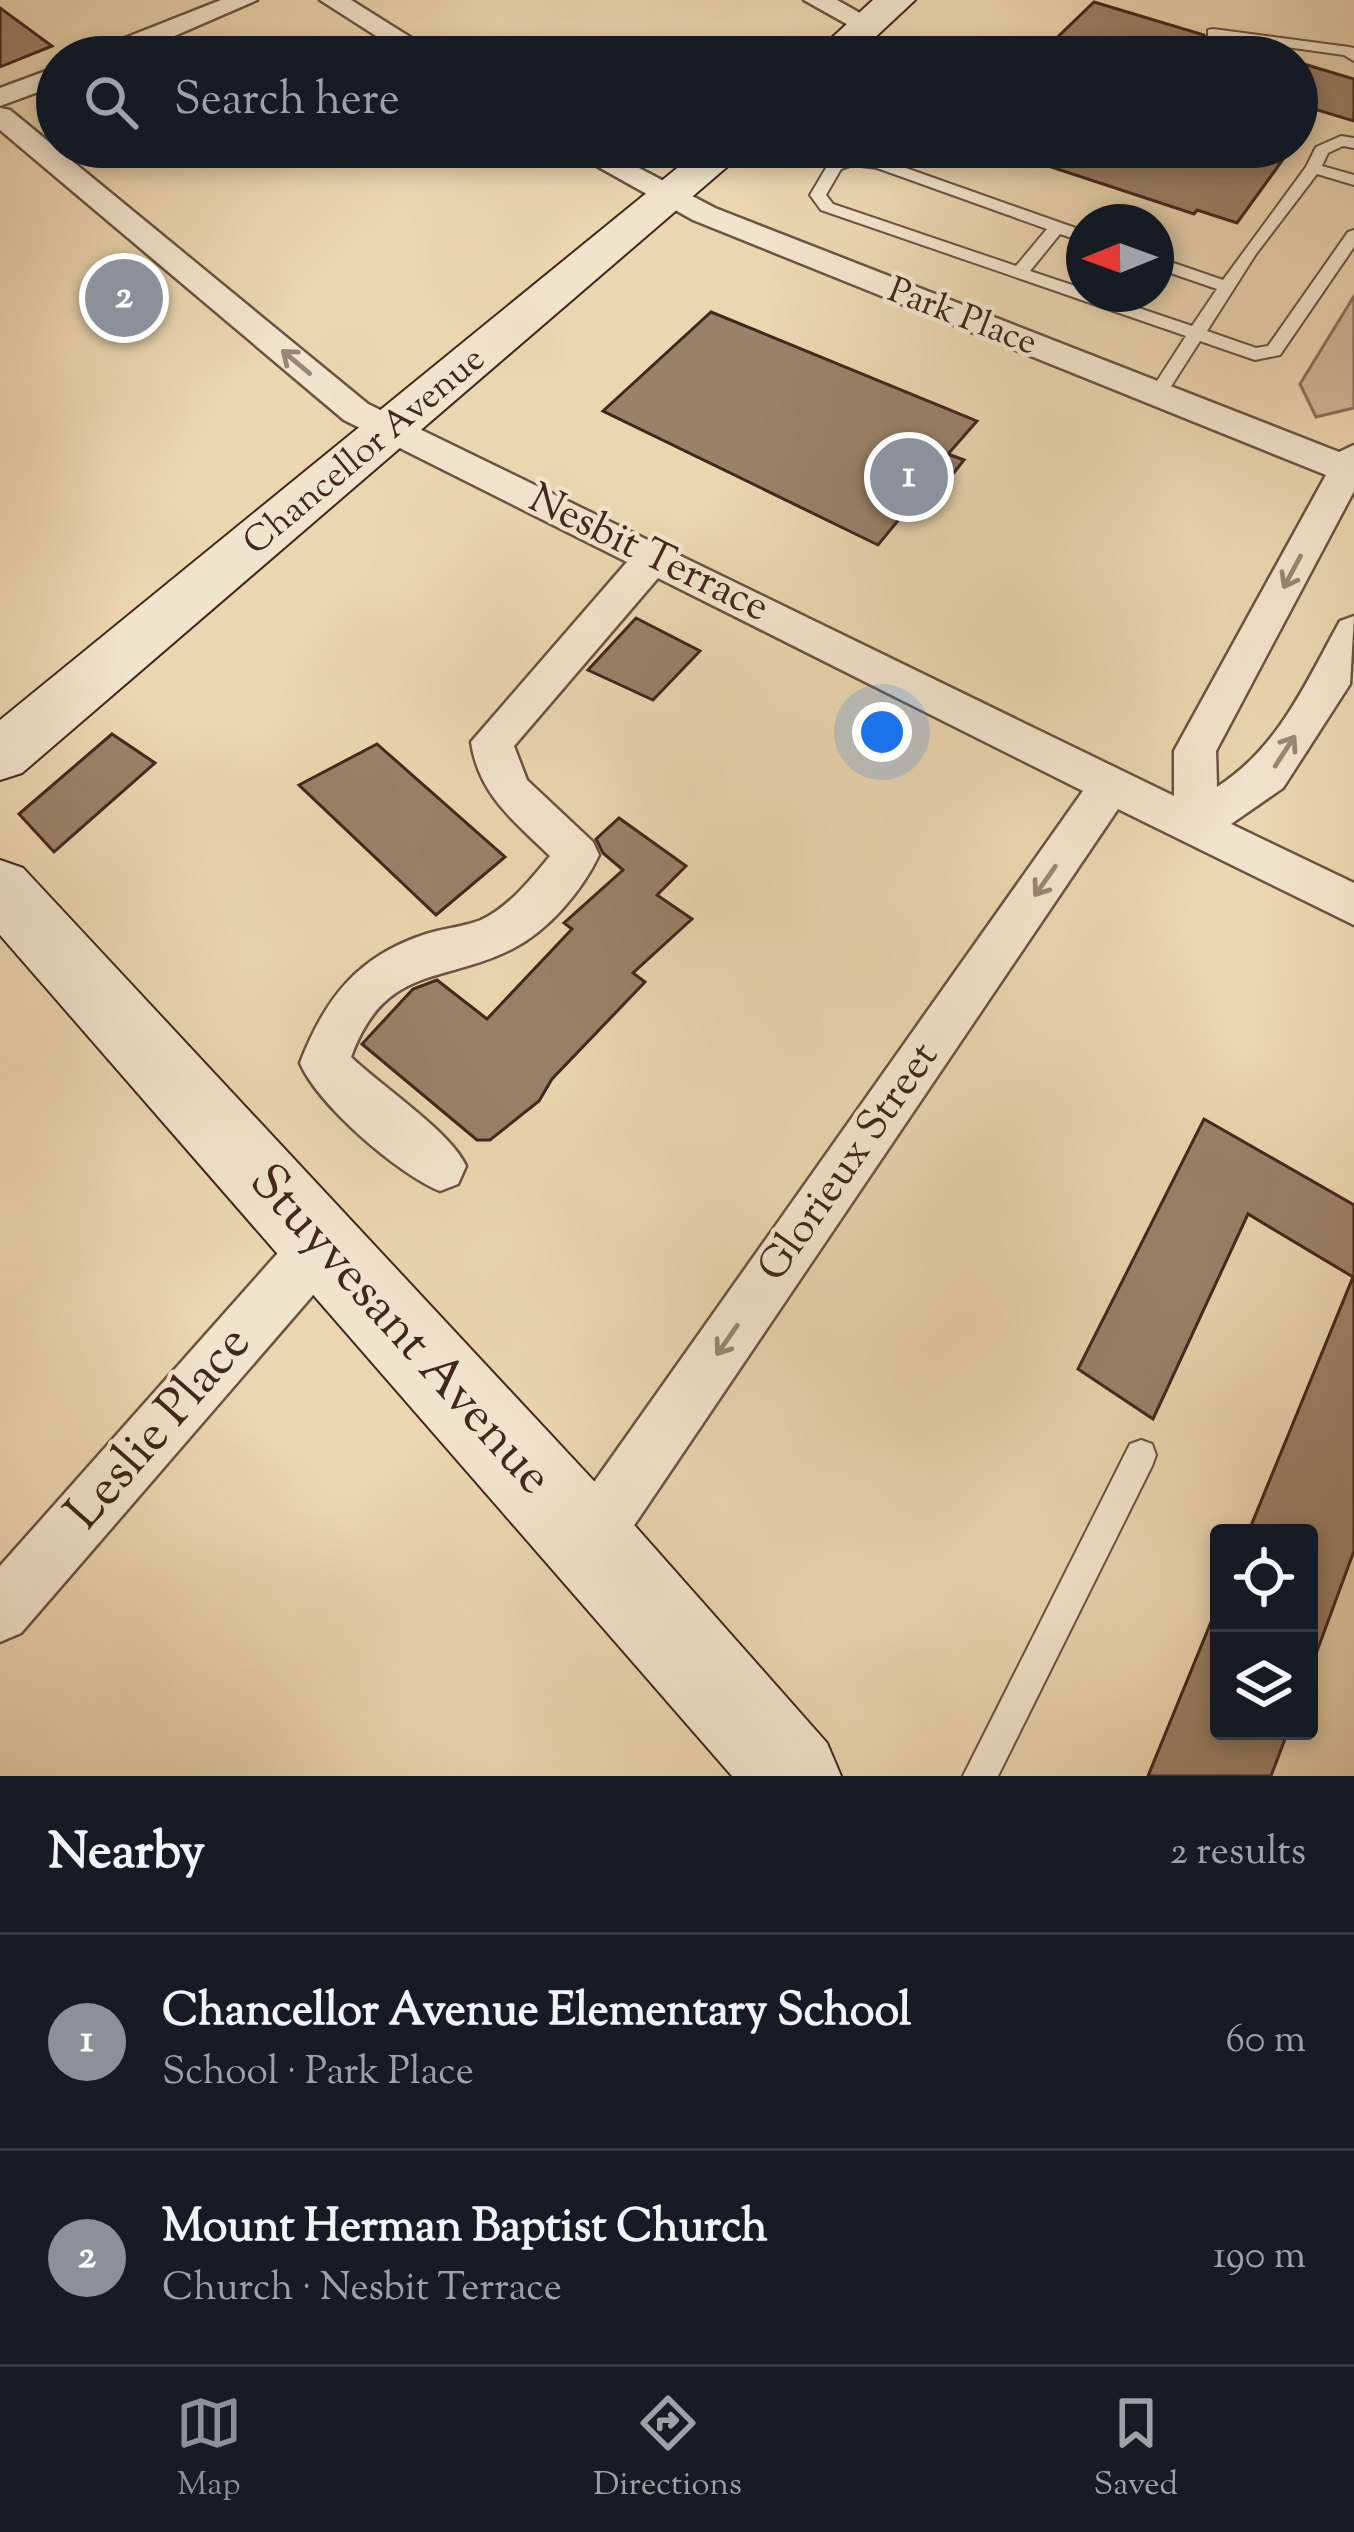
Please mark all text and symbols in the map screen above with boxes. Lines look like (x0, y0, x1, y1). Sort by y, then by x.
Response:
search box (36, 36, 1318, 168)
icon: search (78, 69, 144, 135)
text: Search here (174, 70, 400, 135)
north arrow (1066, 204, 1174, 312)
pin: 2 (85, 253, 163, 343)
street label: Park Place (880, 266, 1044, 370)
street label: Chancellor Avenue (233, 335, 497, 569)
one-way arrow (281, 349, 312, 377)
pin: 1 (870, 432, 948, 522)
street label: Nesbit Terrace (518, 471, 778, 639)
one-way arrow (1280, 554, 1303, 589)
your location (852, 702, 912, 762)
one-way arrow (1272, 734, 1297, 768)
one-way arrow (1033, 864, 1058, 898)
street label: Glorieux Street (745, 1031, 955, 1295)
street label: Stuyvesant Avenue (230, 1149, 568, 1513)
street label: Leslie Place (50, 1311, 270, 1547)
one-way arrow (715, 1323, 740, 1356)
map controls (1210, 1524, 1318, 1740)
button: locate (1210, 1524, 1318, 1632)
button: layers (1210, 1632, 1318, 1740)
text: Nearby (48, 1818, 205, 1891)
text: 2 results (1170, 1826, 1306, 1882)
text: Chancellor Avenue Elementary School (162, 1981, 911, 2046)
text: 1 (80, 2014, 94, 2070)
text: 60 m (1225, 2014, 1306, 2070)
text: School · Park Place (162, 2046, 474, 2102)
text: Mount Herman Baptist Church (162, 2197, 768, 2262)
text: 2 (78, 2230, 96, 2286)
text: 190 m (1213, 2230, 1306, 2286)
text: Church · Nesbit Terrace (162, 2262, 562, 2318)
tab: Map (176, 2390, 242, 2510)
tab: Directions (593, 2390, 742, 2510)
tab: Saved (1094, 2390, 1178, 2510)

